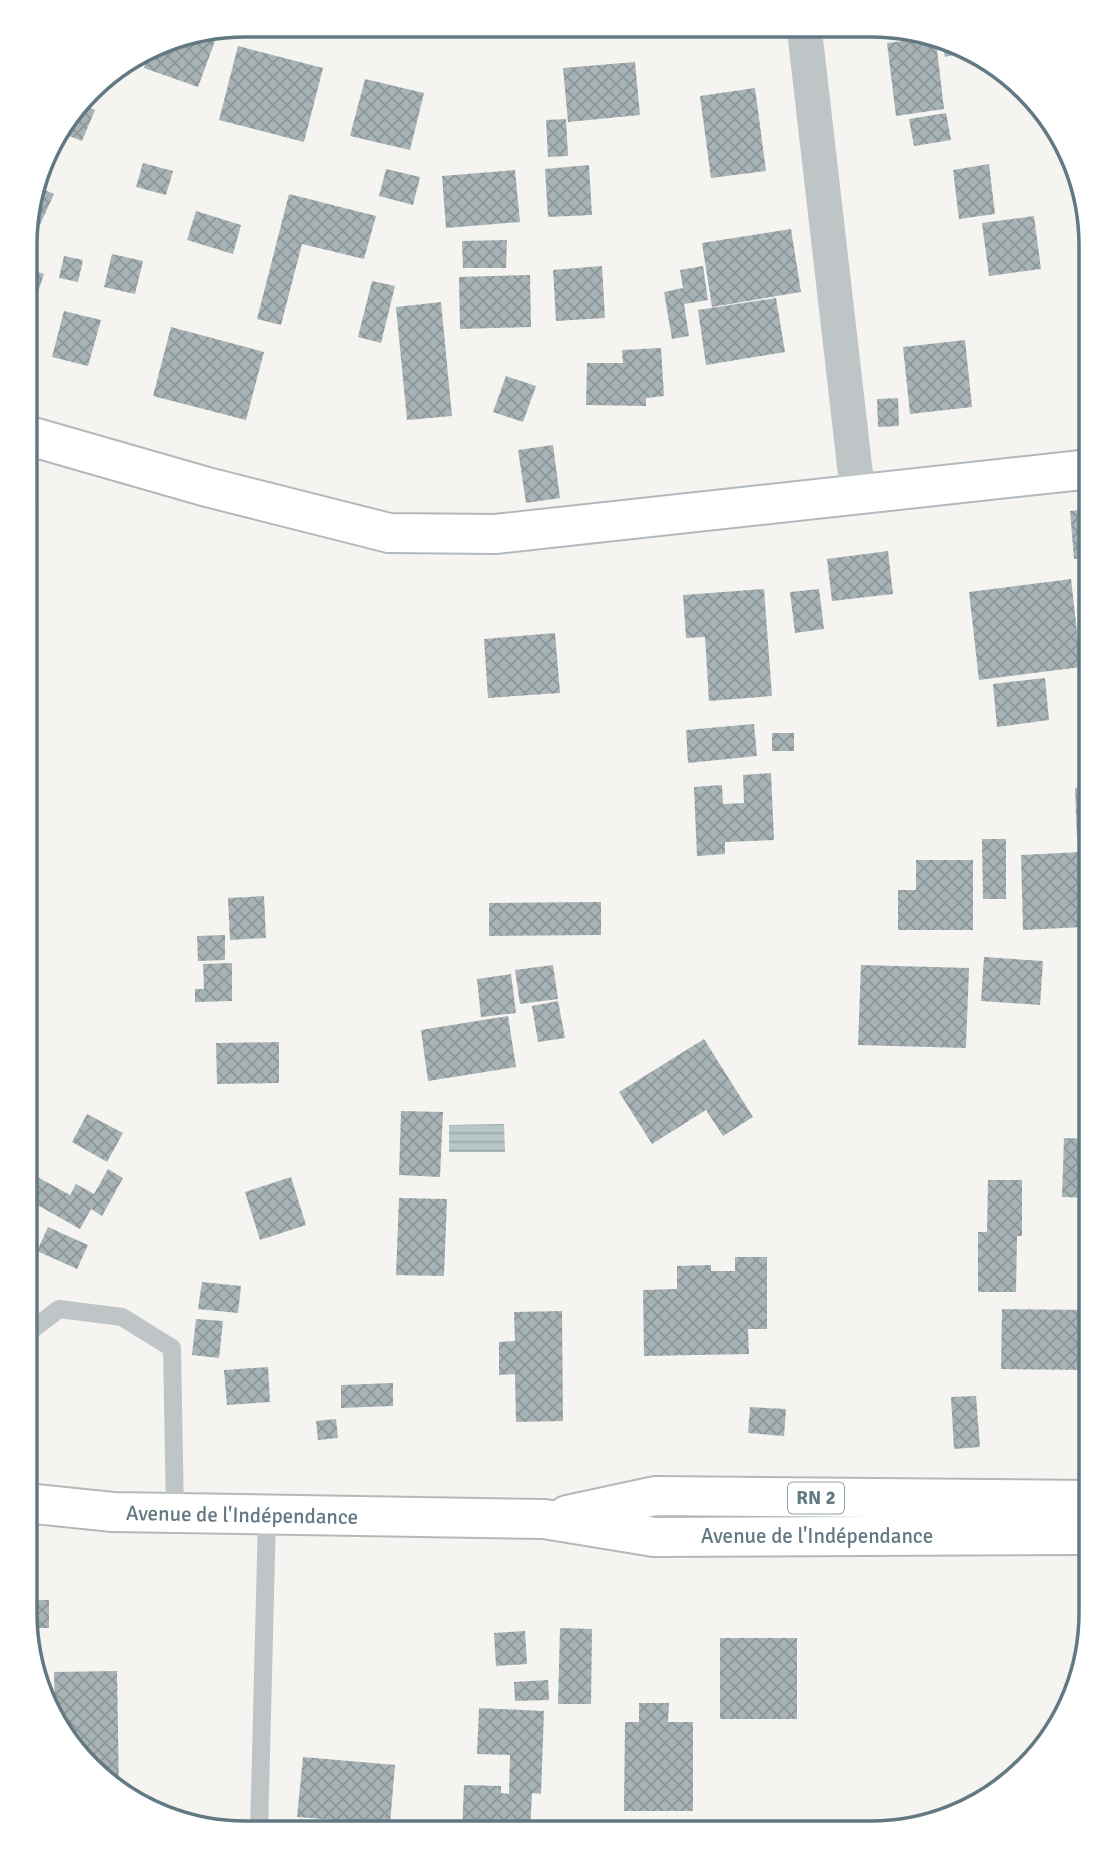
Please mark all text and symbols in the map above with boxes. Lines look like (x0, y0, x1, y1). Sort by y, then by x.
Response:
road number: RN 2 (788, 1482, 844, 1514)
street label: Avenue de l'Indépendance (126, 1500, 358, 1530)
street label: Avenue de l'Indépendance (701, 1523, 933, 1549)

